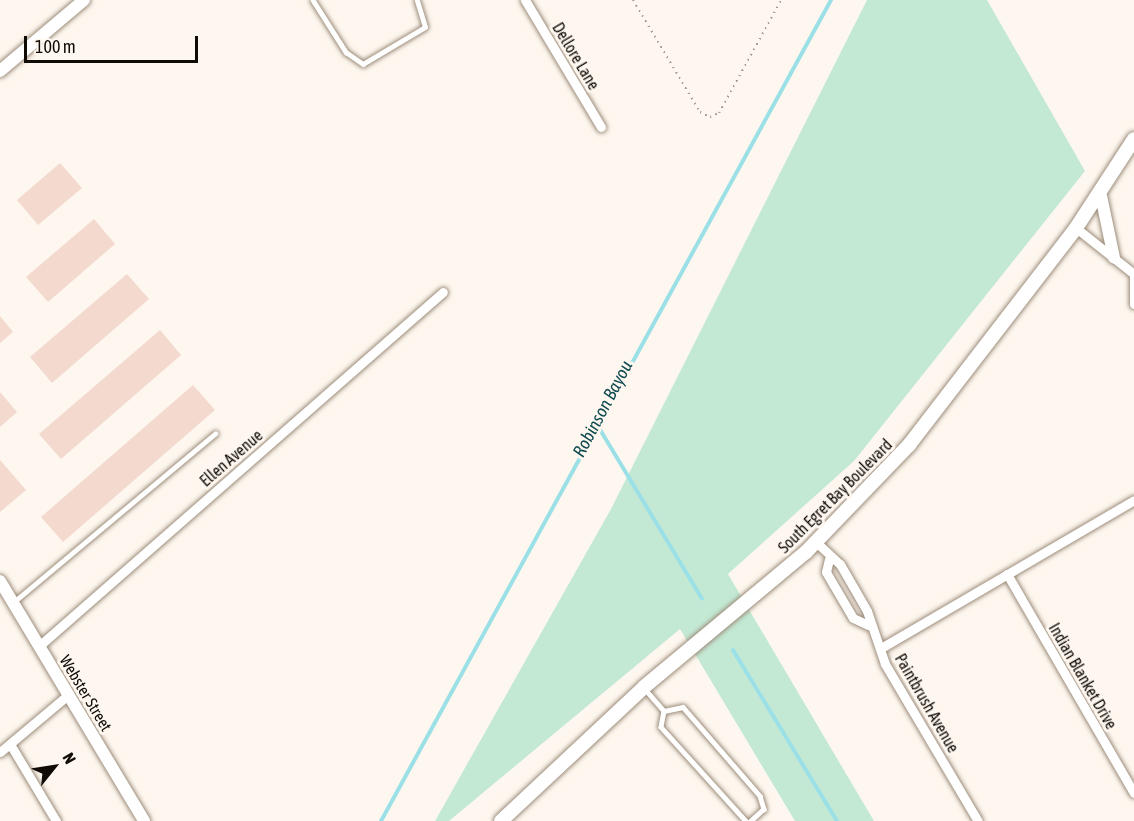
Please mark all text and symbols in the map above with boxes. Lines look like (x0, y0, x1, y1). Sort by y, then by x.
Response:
street label: Dellore Lane (548, 19, 604, 93)
scale bar (27, 24, 201, 62)
text: 100 m (35, 36, 76, 57)
water label: Robinson Bayou (569, 357, 637, 461)
street label: Ellen Avenue (196, 426, 266, 490)
street label: South Egret Bay Boulevard (774, 435, 896, 557)
street label: Indian Blanket Drive (1045, 620, 1121, 732)
street label: Paintbrush Avenue (891, 650, 963, 756)
street label: Webster Street (56, 651, 116, 735)
north arrow (24, 737, 84, 797)
text: N (59, 749, 80, 767)

